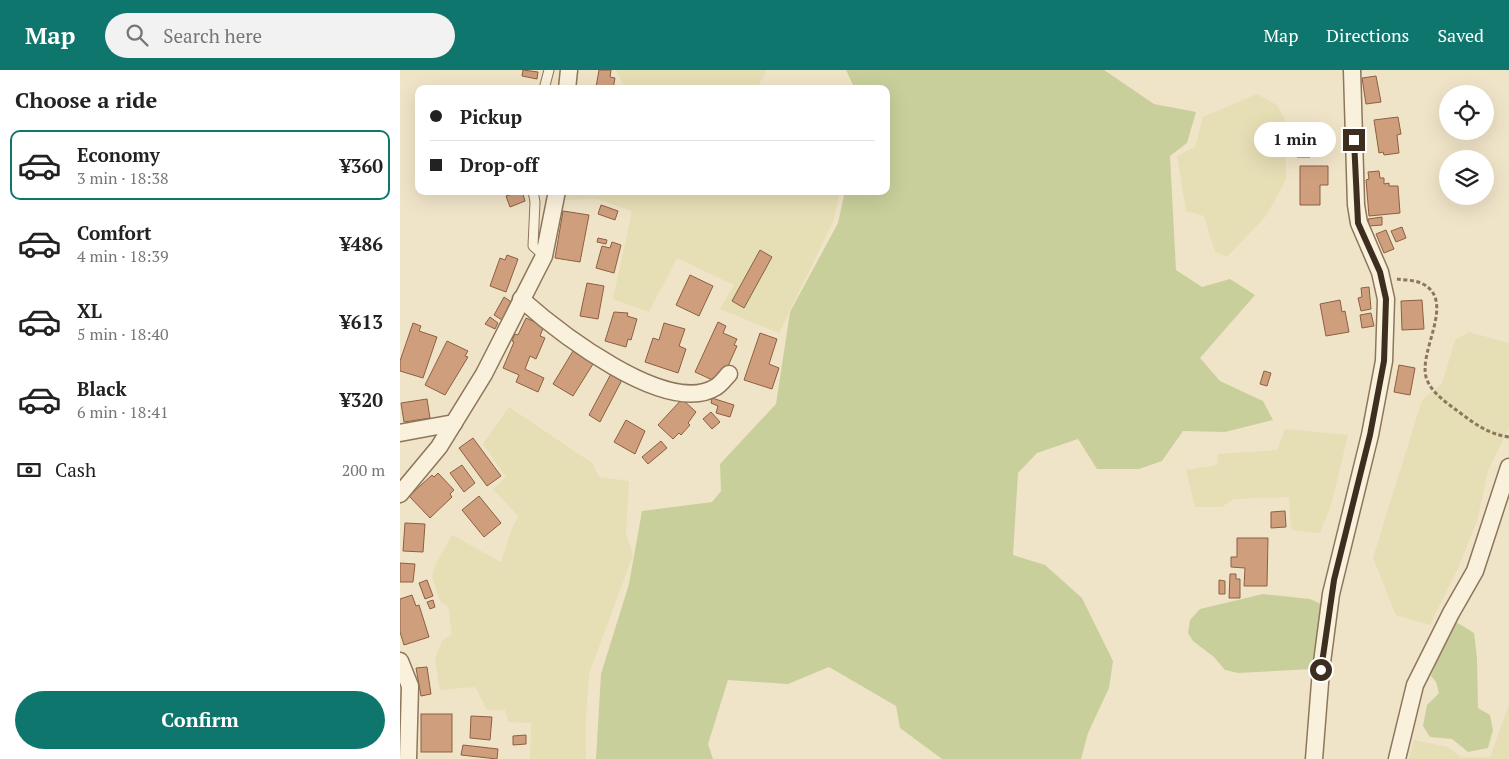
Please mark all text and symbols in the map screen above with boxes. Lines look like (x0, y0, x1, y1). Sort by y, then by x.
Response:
search box (105, 13, 455, 58)
text: Map (25, 19, 75, 51)
icon: search (123, 21, 151, 49)
text: Search here (163, 23, 262, 48)
text: Map (1263, 23, 1298, 47)
text: Directions (1326, 23, 1409, 47)
text: Saved (1437, 23, 1484, 47)
text: Choose a ride (15, 85, 157, 114)
map controls (1439, 85, 1494, 205)
button: locate (1439, 85, 1494, 140)
text: Pickup (460, 104, 522, 129)
callout: 1 min (1254, 122, 1336, 158)
text: 1 min (1273, 128, 1317, 150)
route end (1343, 129, 1365, 151)
text: Economy (77, 142, 160, 167)
icon: car (17, 143, 62, 188)
button: layers (1439, 150, 1494, 205)
text: Drop-off (460, 152, 538, 177)
text: ¥360 (340, 153, 383, 178)
text: 3 min · 18:38 (77, 167, 169, 189)
text: Comfort (77, 220, 152, 245)
icon: car (17, 221, 62, 266)
text: ¥486 (340, 231, 383, 256)
text: 4 min · 18:39 (77, 245, 169, 267)
text: XL (77, 298, 102, 323)
icon: car (17, 299, 62, 344)
text: ¥613 (340, 309, 383, 334)
text: 5 min · 18:40 (77, 323, 169, 345)
text: Black (77, 376, 127, 401)
icon: car (17, 377, 62, 422)
text: ¥320 (340, 387, 383, 412)
text: 6 min · 18:41 (77, 401, 169, 423)
icon: cash (15, 456, 43, 484)
text: Cash (55, 457, 96, 482)
text: 200 m (342, 459, 385, 481)
route start (1310, 659, 1332, 681)
button: Confirm (15, 691, 385, 749)

